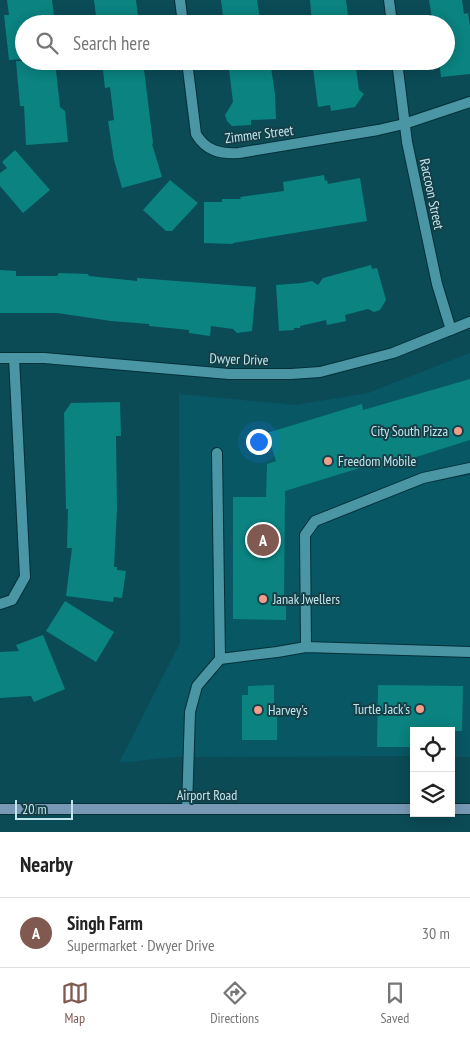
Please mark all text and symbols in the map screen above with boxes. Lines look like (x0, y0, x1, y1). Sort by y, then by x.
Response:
search box (15, 15, 455, 70)
icon: search (33, 29, 61, 57)
text: Search here (73, 31, 150, 55)
street label: Zimmer Street (224, 121, 294, 147)
street label: Raccoon Street (416, 157, 448, 231)
street label: Dwyer Drive (209, 349, 269, 369)
place label: City South Pizza (371, 422, 448, 440)
marker: City South Pizza (452, 425, 464, 437)
your location (246, 429, 272, 455)
place label: Freedom Mobile (338, 452, 417, 470)
marker: Freedom Mobile (322, 455, 334, 467)
pin: A (247, 521, 279, 559)
place label: Janak Jwellers (272, 590, 340, 608)
marker: Janak Jwellers (257, 593, 269, 605)
place label: Turtle Jack's (353, 700, 410, 718)
place label: Harvey's (268, 701, 308, 719)
marker: Turtle Jack's (414, 703, 426, 715)
marker: Harvey's (252, 704, 264, 716)
map controls (410, 727, 455, 817)
button: locate (410, 727, 455, 772)
button: layers (410, 772, 455, 817)
street label: Airport Road (177, 786, 237, 804)
scale bar (15, 797, 72, 820)
text: 20 m (22, 800, 47, 818)
text: Nearby (20, 851, 73, 878)
text: Singh Farm (67, 911, 143, 935)
text: A (32, 923, 40, 943)
text: 30 m (422, 923, 450, 943)
text: Supermarket · Dwyer Drive (67, 935, 215, 955)
tab: Map (61, 979, 89, 1027)
tab: Directions (210, 979, 259, 1027)
tab: Saved (380, 979, 409, 1027)

